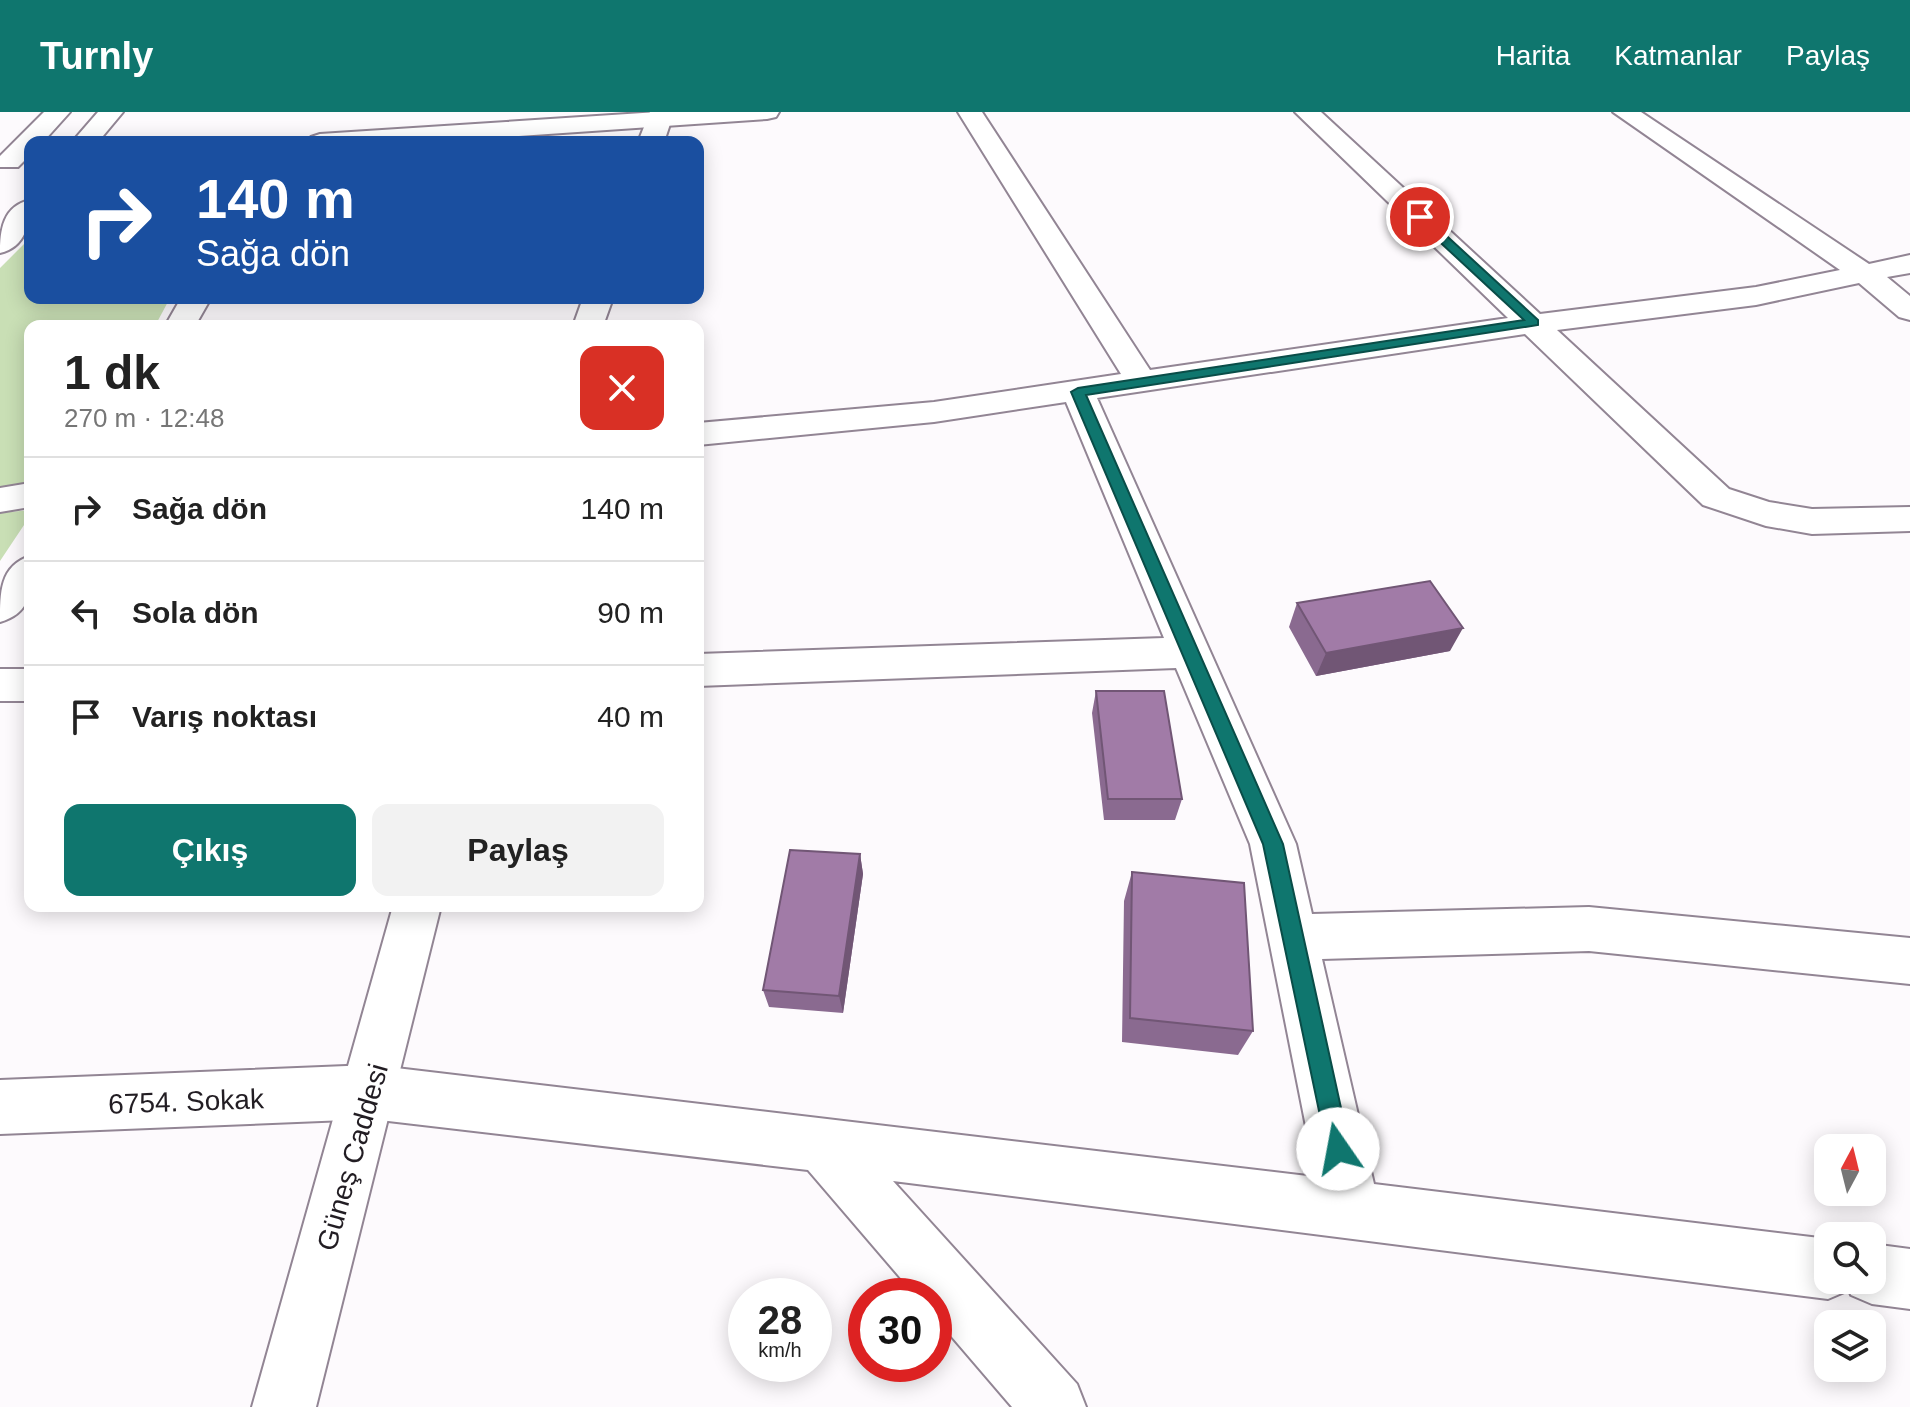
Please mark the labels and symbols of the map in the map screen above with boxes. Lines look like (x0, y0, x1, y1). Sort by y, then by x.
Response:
pin (1386, 183, 1454, 251)
street label: Güneş Caddesi (311, 1060, 394, 1254)
street label: 6754. Sokak (108, 1083, 265, 1120)
position arrow (1296, 1107, 1380, 1191)
north arrow (1814, 1134, 1886, 1206)
speed limit sign: 30 (848, 1278, 952, 1382)

